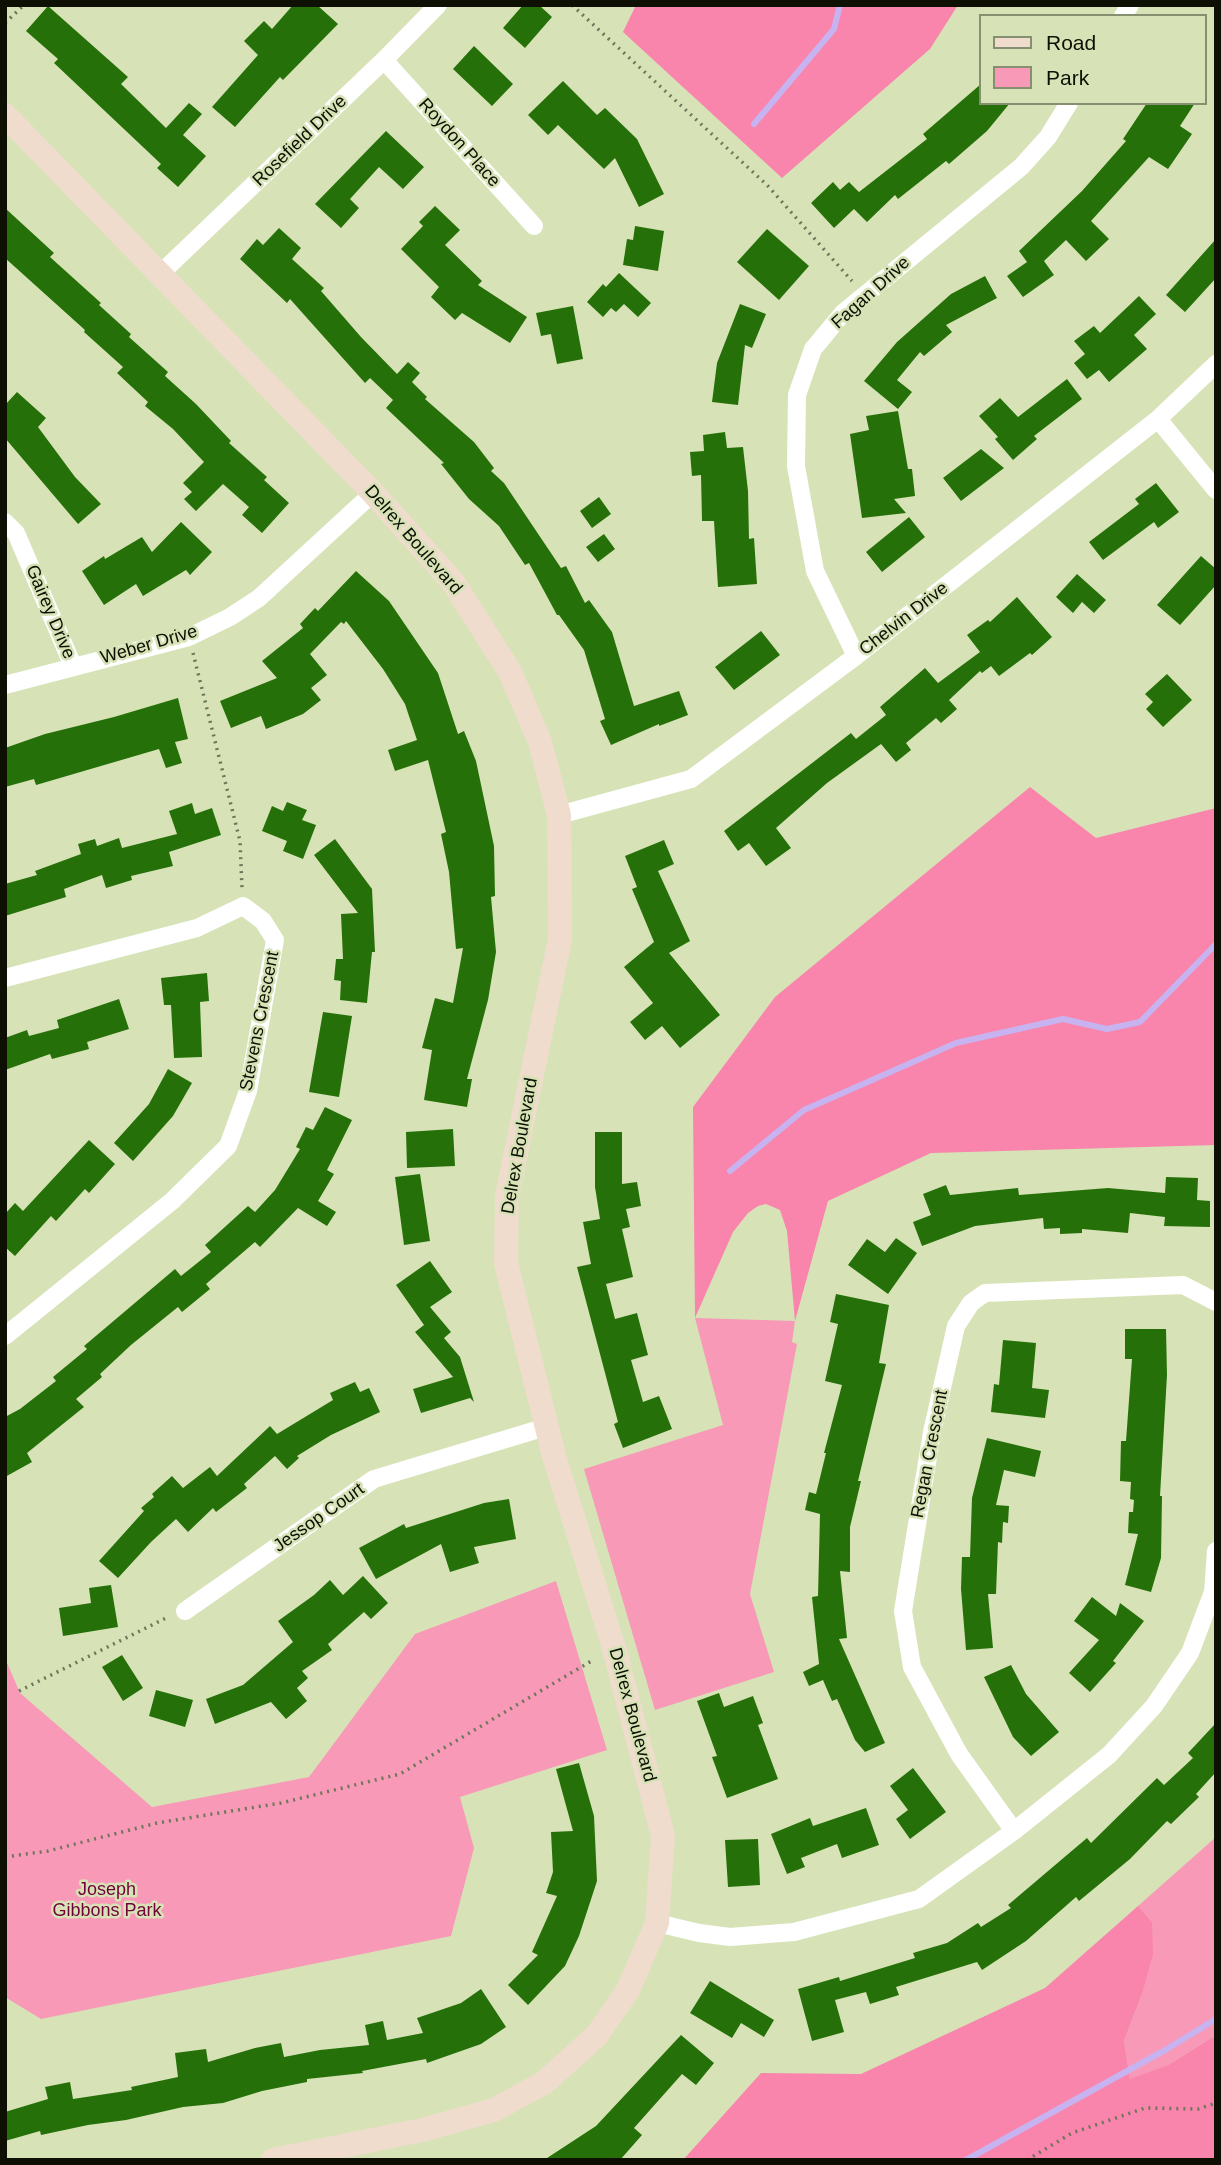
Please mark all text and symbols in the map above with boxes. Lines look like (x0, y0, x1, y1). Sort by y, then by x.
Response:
legend (979, 14, 1207, 105)
text: Road (1046, 31, 1096, 54)
text: Park (1046, 66, 1089, 89)
street label: Rosefield Drive (249, 91, 351, 191)
street label: Roydon Place (413, 94, 505, 192)
street label: Fagan Drive (827, 252, 915, 334)
street label: Delrex Boulevard (360, 481, 466, 599)
street label: Gairey Drive (21, 562, 79, 662)
street label: Chelvin Drive (855, 578, 953, 660)
street label: Weber Drive (98, 621, 200, 669)
street label: Stevens Crescent (236, 949, 284, 1093)
street label: Delrex Boulevard (497, 1076, 543, 1216)
street label: Regan Crescent (907, 1388, 953, 1520)
street label: Jessop Court (269, 1479, 369, 1557)
street label: Delrex Boulevard (604, 1646, 660, 1784)
park label: Joseph Gibbons Park (52, 1879, 162, 1922)

